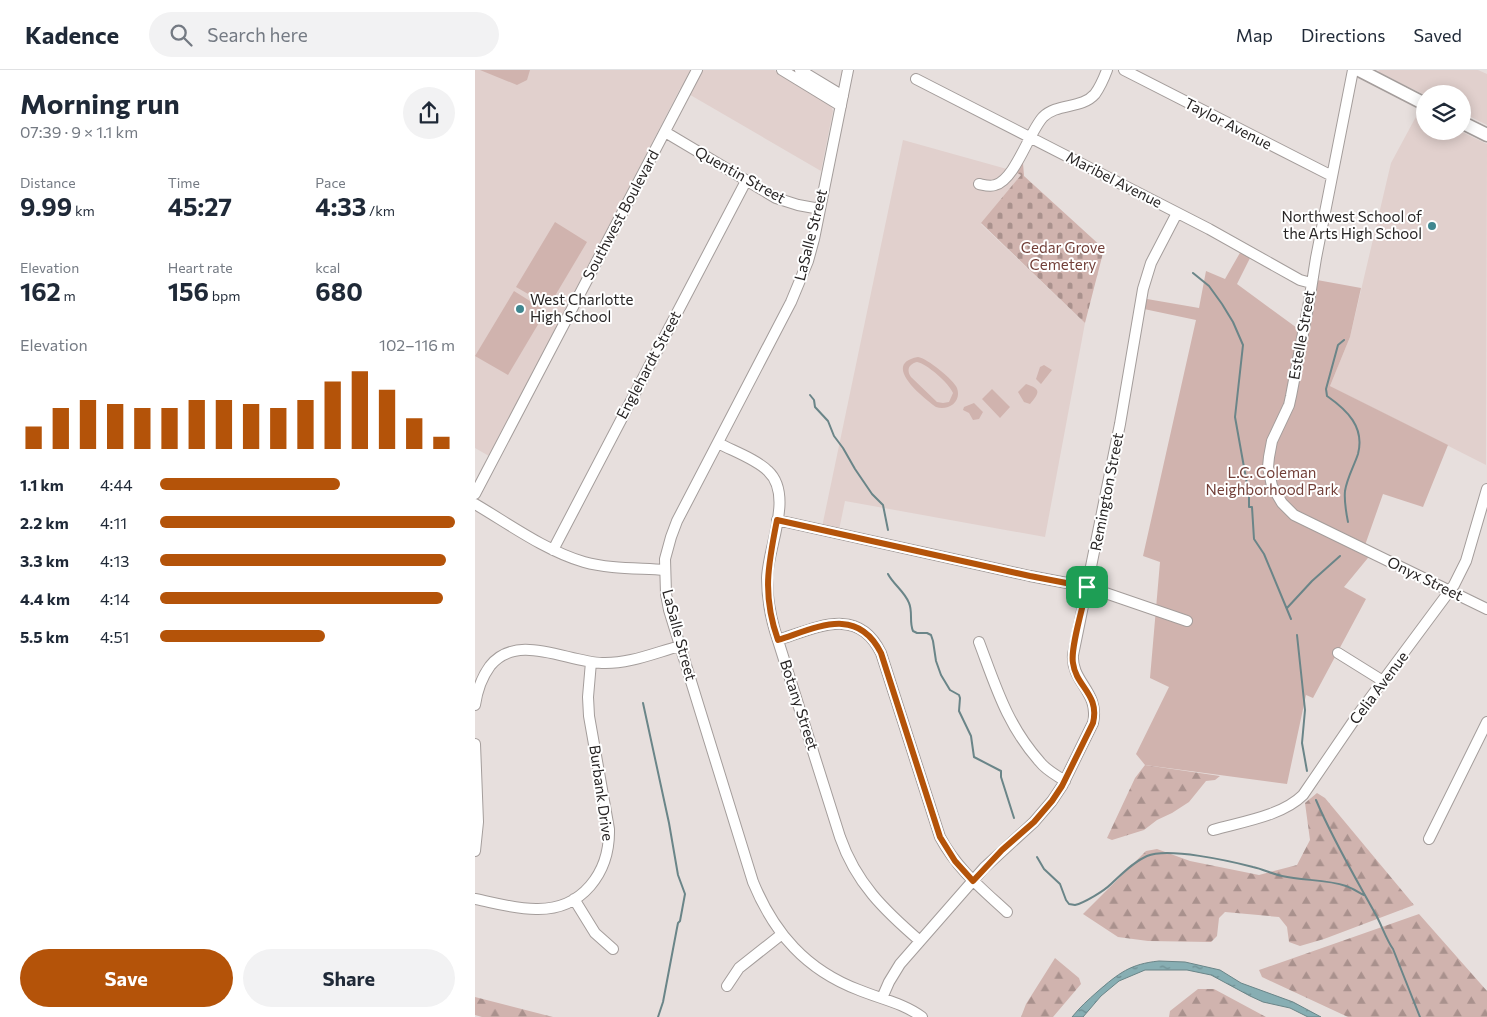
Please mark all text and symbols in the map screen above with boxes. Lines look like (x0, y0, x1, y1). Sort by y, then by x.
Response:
search box (149, 12, 499, 57)
text: Kadence (25, 20, 119, 49)
icon: search (167, 21, 195, 49)
text: Search here (207, 23, 308, 46)
text: Map (1236, 24, 1273, 46)
text: Directions (1301, 24, 1385, 46)
text: Saved (1413, 24, 1462, 46)
map controls (1416, 85, 1471, 140)
button: layers (1416, 85, 1471, 140)
text: Morning run (20, 86, 180, 120)
button: share (403, 87, 455, 139)
street label: Taylor Avenue (1182, 93, 1275, 153)
text: 07:39 · 9 × 1.1 km (20, 122, 138, 141)
street label: Quentin Street (692, 142, 789, 206)
street label: Southwest Boulevard (578, 147, 662, 283)
street label: Maribel Avenue (1063, 147, 1166, 211)
text: Distance (20, 174, 76, 191)
text: Time (168, 174, 200, 191)
text: Pace (315, 174, 346, 191)
street label: LaSalle Street (790, 187, 830, 282)
text: 9.99 (20, 191, 72, 221)
text: 45:27 (168, 191, 232, 221)
text: 4:33 (315, 191, 366, 221)
text: km (72, 202, 95, 219)
text: /km (366, 202, 395, 219)
place label: Northwest School of the Arts High School (1282, 207, 1422, 242)
marker: Northwest School of the Arts High School (1426, 220, 1438, 232)
park label: Cedar Grove Cemetery (1021, 238, 1105, 273)
text: Elevation (20, 259, 79, 276)
text: Heart rate (168, 259, 233, 276)
text: kcal (315, 259, 340, 276)
text: 162 (20, 276, 61, 306)
text: 156 (168, 276, 209, 306)
text: 680 (315, 276, 363, 306)
text: m (61, 287, 76, 304)
text: bpm (209, 287, 240, 304)
street label: Estelle Street (1284, 289, 1318, 381)
place label: West Charlotte High School (530, 290, 634, 325)
marker: West Charlotte High School (514, 303, 526, 315)
street label: Englehardt Street (612, 308, 684, 422)
text: Elevation (20, 335, 88, 354)
text: 102–116 m (379, 335, 455, 354)
street label: Remington Street (1086, 431, 1126, 552)
park label: L.C. Coleman Neighborhood Park (1205, 463, 1339, 498)
text: 1.1 km (20, 475, 64, 494)
text: 4:44 (100, 475, 133, 494)
text: 2.2 km (20, 513, 69, 532)
text: 4:11 (100, 513, 127, 532)
text: 3.3 km (20, 551, 69, 570)
text: 4:13 (100, 551, 129, 570)
street label: Onyx Street (1385, 552, 1466, 604)
pin (1066, 566, 1108, 608)
icon: arrive (1073, 573, 1101, 601)
street label: LaSalle Street (659, 587, 701, 682)
text: 4.4 km (20, 589, 70, 608)
text: 4:14 (100, 589, 130, 608)
text: 5.5 km (20, 627, 69, 646)
text: 4:51 (100, 627, 129, 646)
street label: Celia Avenue (1345, 647, 1411, 727)
street label: Botany Street (777, 657, 823, 752)
street label: Burbank Drive (586, 744, 618, 842)
button: Save (20, 949, 233, 1007)
button: Share (243, 949, 455, 1007)

